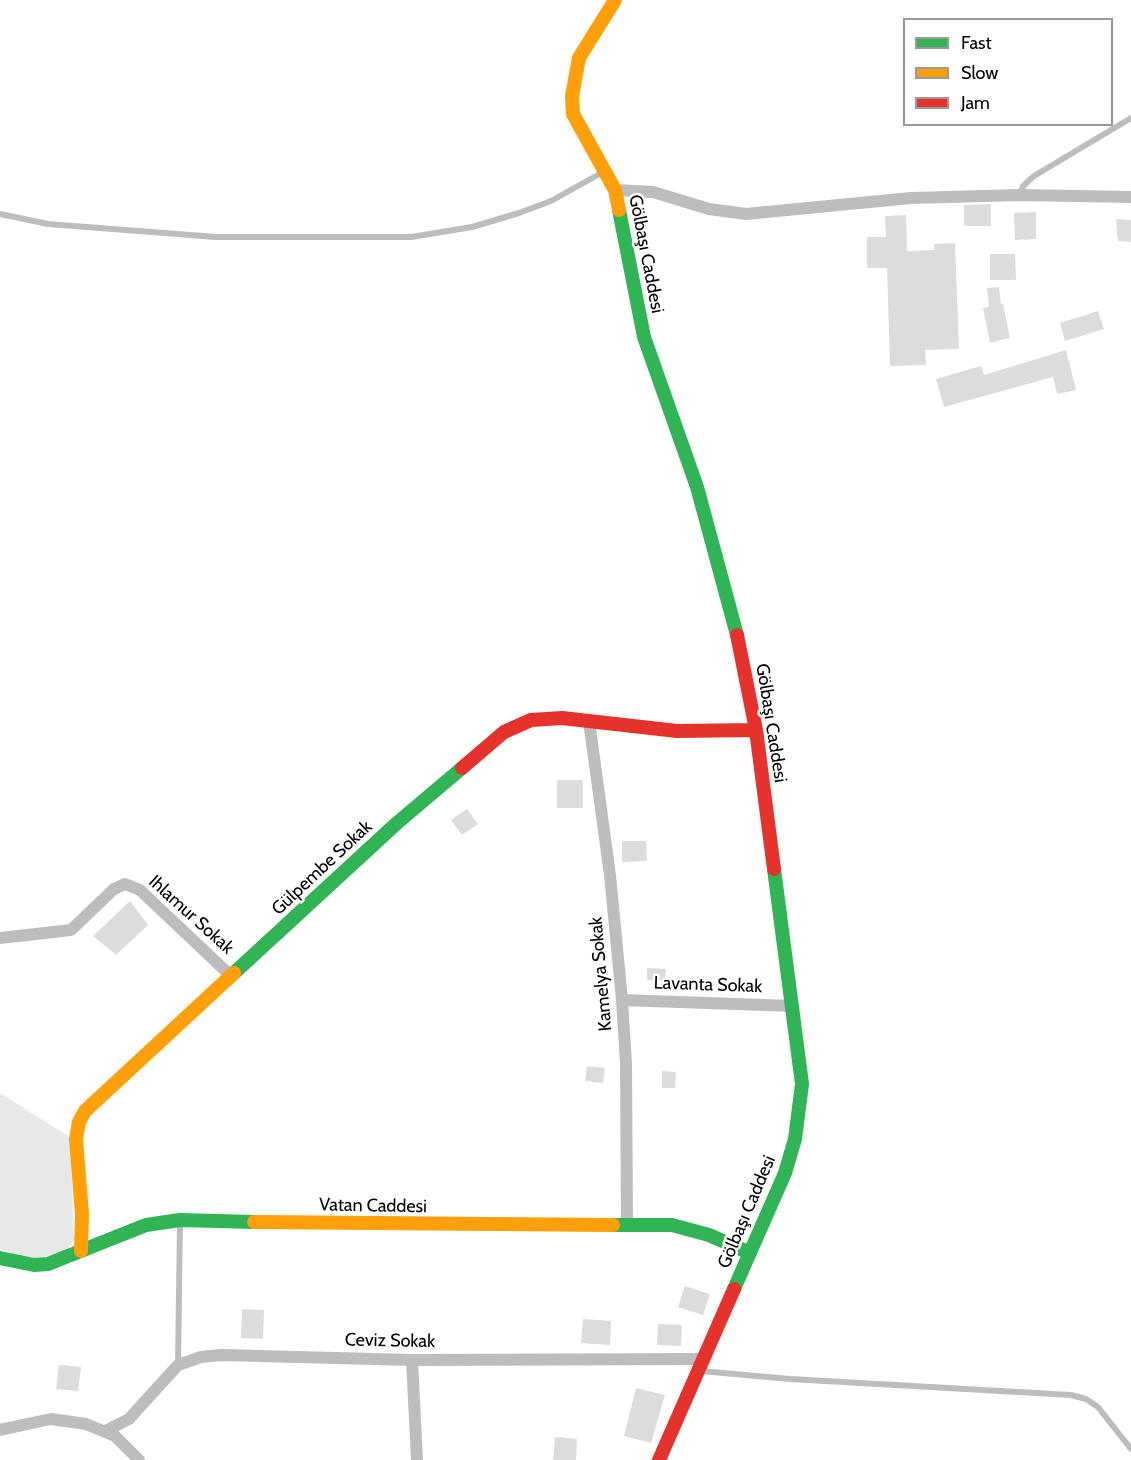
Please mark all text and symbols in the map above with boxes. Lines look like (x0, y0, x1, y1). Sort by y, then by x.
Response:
legend (903, 18, 1113, 126)
text: Fast (961, 32, 992, 54)
text: Slow (961, 62, 998, 84)
text: Jam (961, 92, 990, 114)
street label: Gölbaşı Caddesi (624, 193, 668, 315)
street label: Gölbaşı Caddesi (751, 662, 791, 784)
street label: Gülpembe Sokak (267, 816, 377, 920)
street label: Ihlamur Sokak (144, 871, 238, 959)
street label: Kamelya Sokak (585, 916, 617, 1032)
street label: Lavanta Sokak (653, 972, 763, 998)
street label: Gölbaşı Caddesi (714, 1152, 780, 1272)
street label: Vatan Caddesi (319, 1194, 427, 1218)
street label: Ceviz Sokak (345, 1329, 435, 1353)

